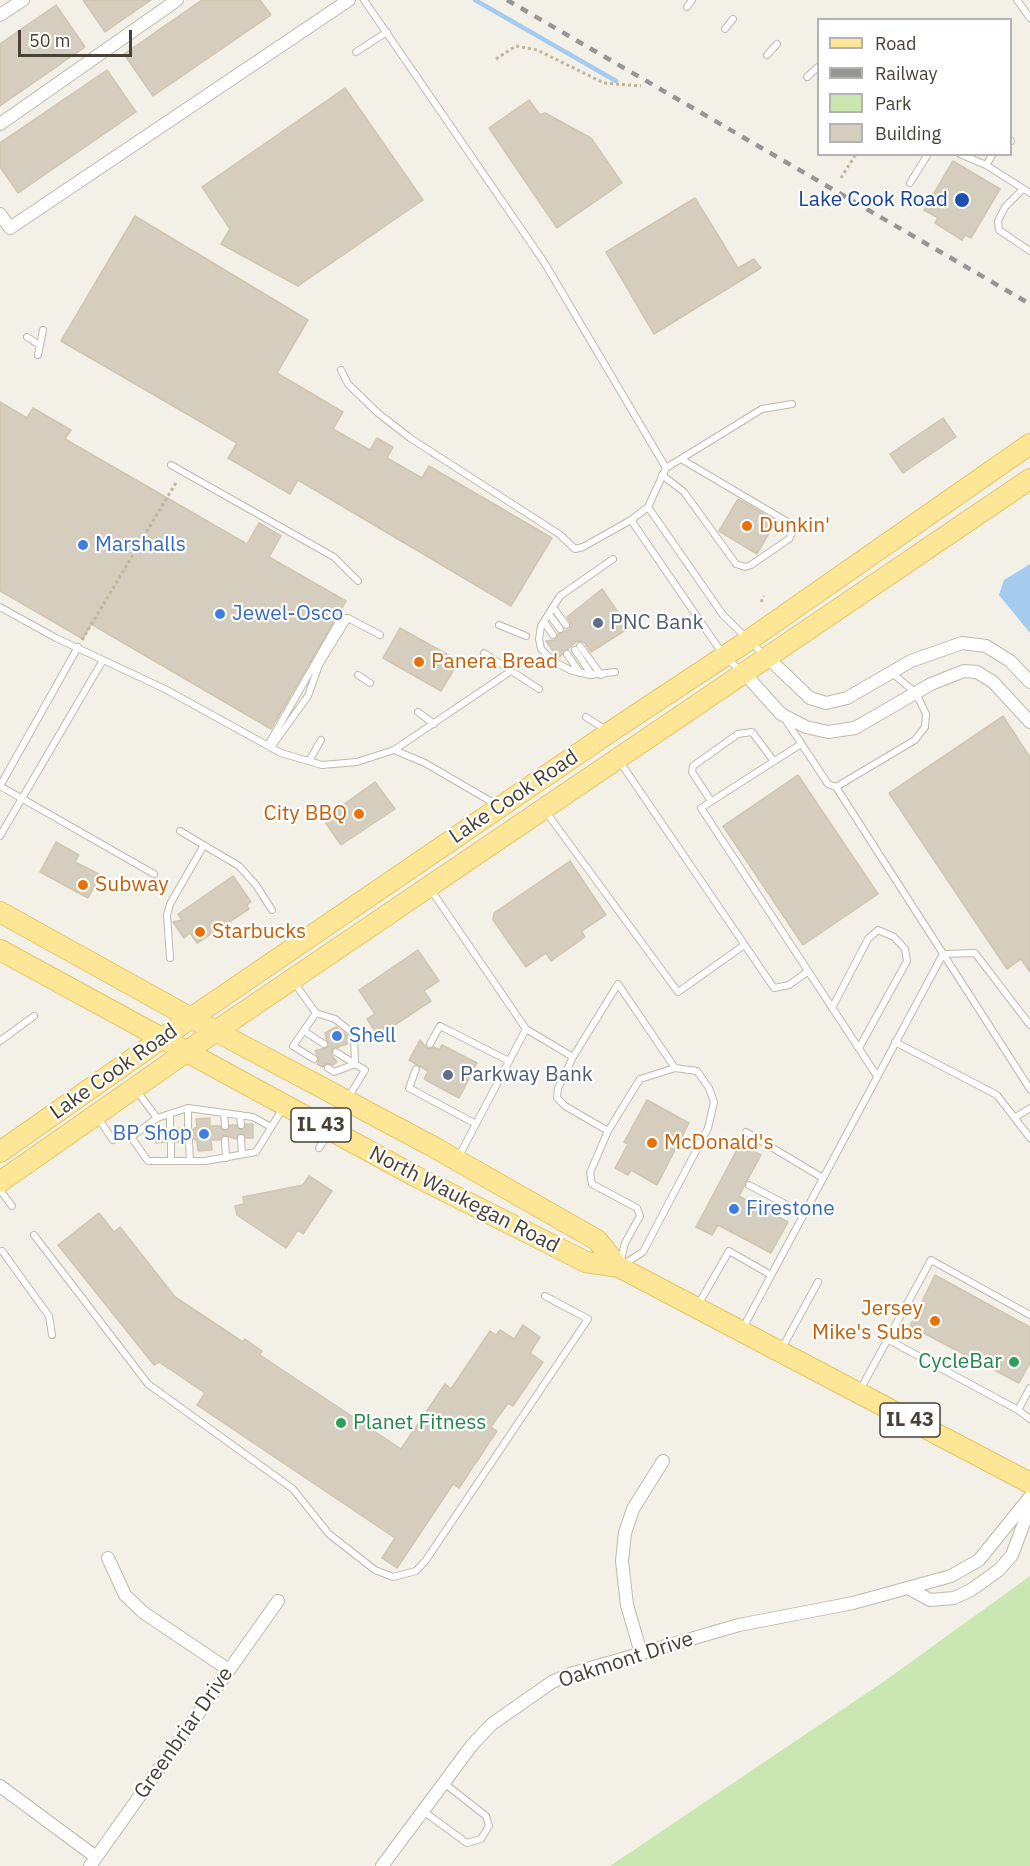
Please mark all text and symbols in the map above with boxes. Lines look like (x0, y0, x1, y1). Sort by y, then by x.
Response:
scale bar (21, 18, 135, 56)
legend (817, 18, 1012, 156)
text: 50 m (29, 29, 71, 52)
text: Road (875, 32, 916, 55)
text: Railway (875, 62, 937, 85)
text: Park (875, 92, 911, 115)
text: Building (875, 122, 941, 145)
place label: Lake Cook Road (798, 187, 948, 213)
marker: Lake Cook Road (953, 191, 971, 209)
place label: Dunkin' (759, 513, 830, 539)
marker: Dunkin' (740, 519, 754, 533)
place label: Marshalls (95, 532, 186, 558)
marker: Marshalls (76, 538, 90, 552)
place label: Jewel-Osco (232, 601, 343, 627)
marker: Jewel-Osco (213, 607, 227, 621)
place label: PNC Bank (610, 610, 703, 636)
marker: PNC Bank (591, 616, 605, 630)
place label: Panera Bread (431, 649, 558, 675)
marker: Panera Bread (412, 655, 426, 669)
street label: Lake Cook Road (445, 745, 583, 849)
place label: City BBQ (264, 801, 347, 827)
marker: City BBQ (352, 807, 366, 821)
place label: Subway (95, 872, 169, 898)
marker: Subway (76, 878, 90, 892)
place label: Starbucks (212, 919, 306, 945)
marker: Starbucks (193, 925, 207, 939)
street label: Lake Cook Road (45, 1019, 183, 1125)
place label: Shell (349, 1023, 396, 1049)
marker: Shell (330, 1029, 344, 1043)
place label: Parkway Bank (460, 1062, 593, 1088)
marker: Parkway Bank (441, 1068, 455, 1082)
road number: IL 43 (291, 1108, 351, 1142)
place label: BP Shop (113, 1121, 192, 1147)
marker: BP Shop (197, 1127, 211, 1141)
place label: McDonald's (664, 1130, 774, 1156)
marker: McDonald's (645, 1136, 659, 1150)
street label: North Waukegan Road (365, 1141, 563, 1259)
place label: Firestone (746, 1196, 835, 1222)
marker: Firestone (727, 1202, 741, 1216)
place label: Jersey Mike's Subs (812, 1296, 923, 1346)
marker: Jersey Mike's Subs (928, 1314, 942, 1328)
place label: CycleBar (918, 1349, 1002, 1375)
marker: CycleBar (1007, 1355, 1021, 1369)
road number: IL 43 (880, 1403, 940, 1437)
place label: Planet Fitness (353, 1410, 487, 1436)
marker: Planet Fitness (334, 1416, 348, 1430)
street label: Oakmont Drive (555, 1626, 697, 1694)
street label: Greenbriar Drive (129, 1662, 239, 1804)

